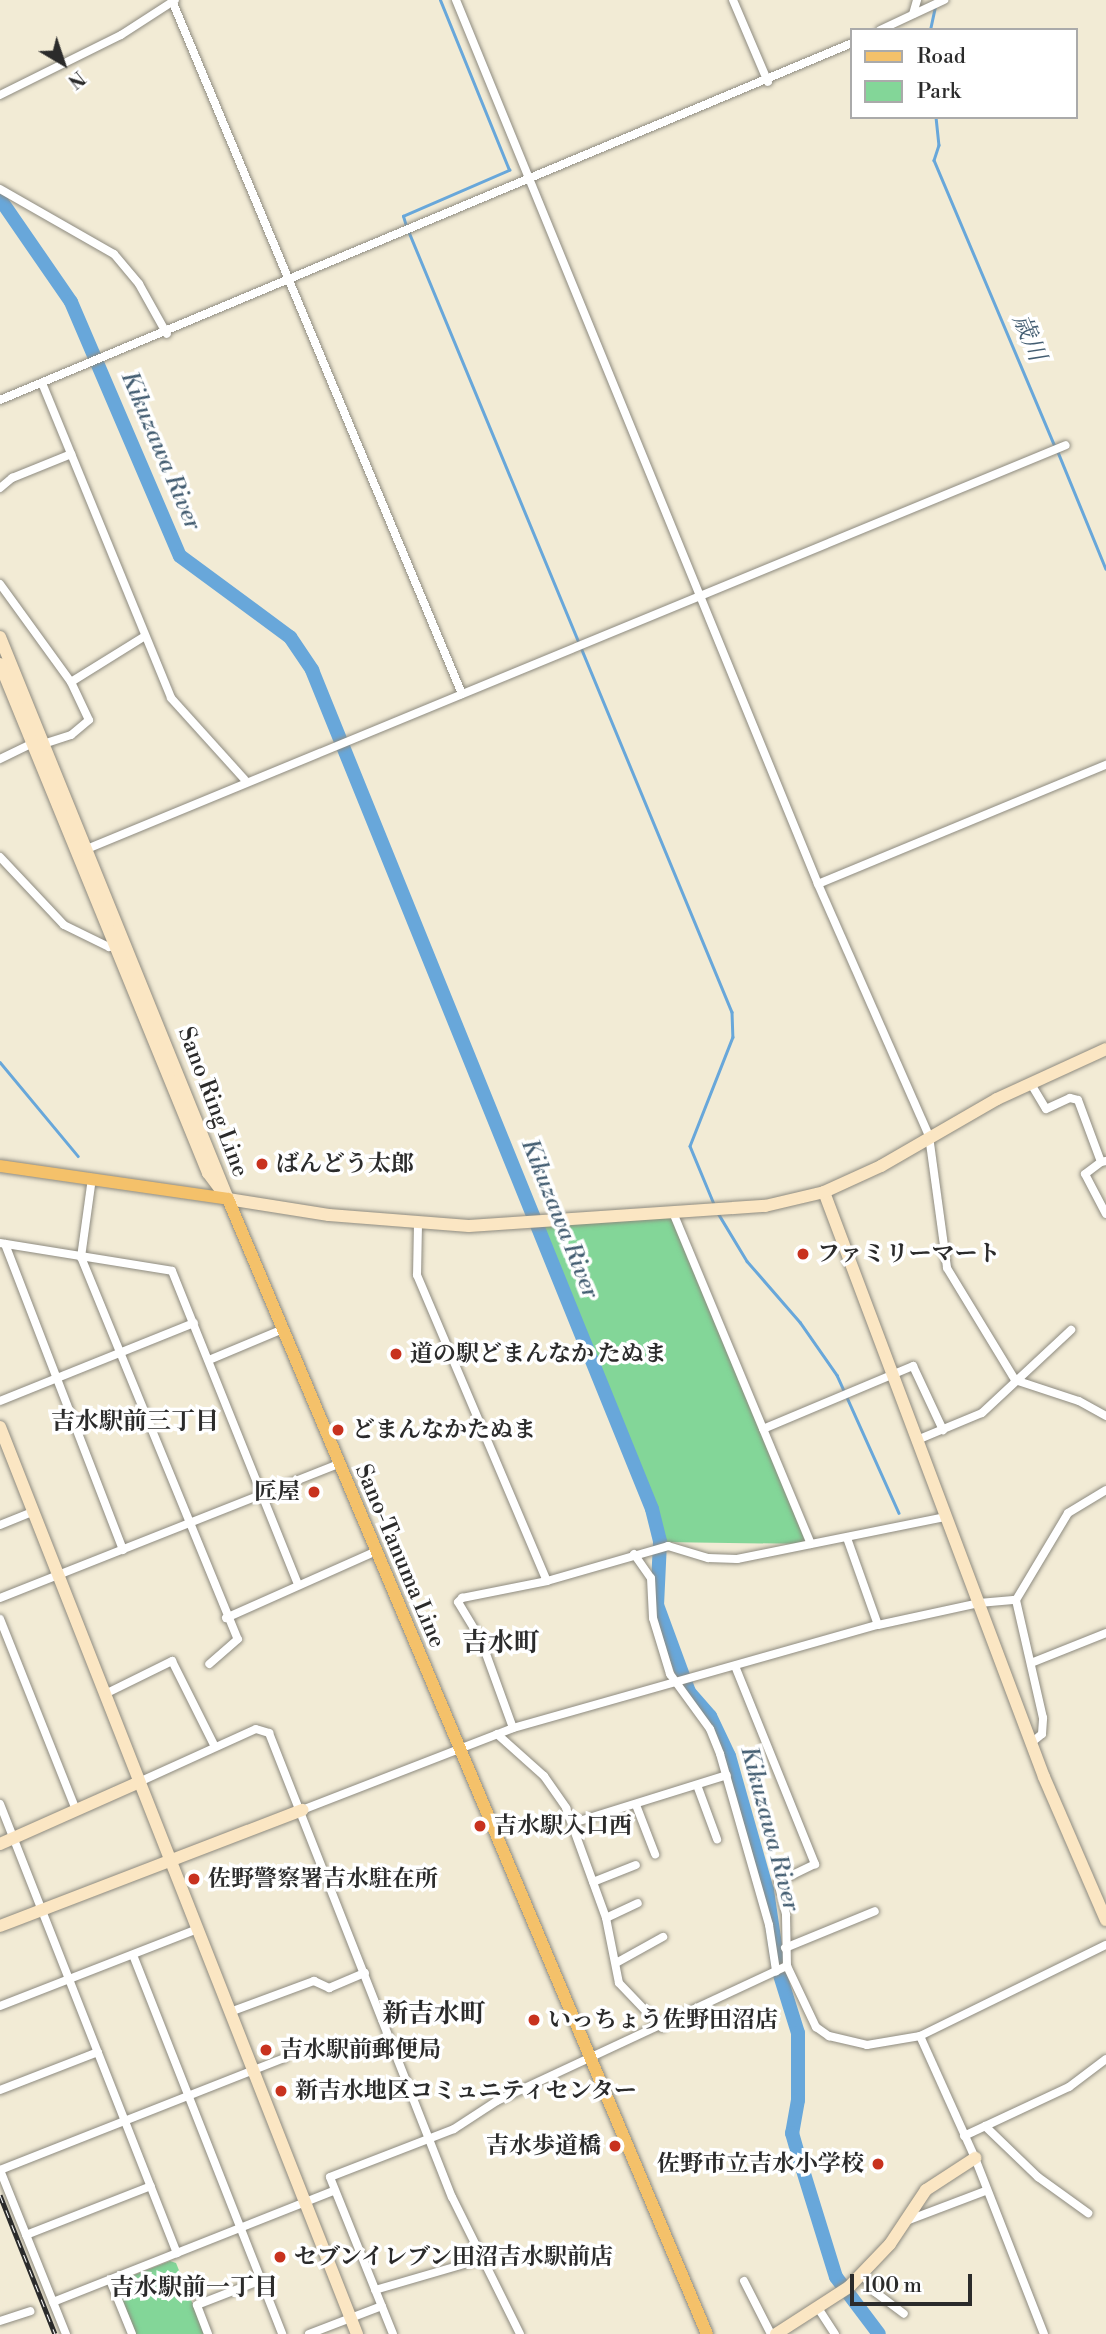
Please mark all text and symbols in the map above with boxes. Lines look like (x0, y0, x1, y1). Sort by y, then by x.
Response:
north arrow (28, 28, 98, 98)
legend (850, 28, 1078, 119)
text: Road (917, 44, 966, 70)
text: N (63, 65, 90, 93)
text: Park (917, 79, 961, 105)
water label: 歳川 (1005, 310, 1051, 366)
water label: Kikuzawa River (114, 367, 206, 535)
street label: Sano Ring Line (172, 1023, 254, 1181)
water label: Kikuzawa River (514, 1135, 604, 1303)
place label: ばんどう太郎 (276, 1150, 414, 1178)
marker: ばんどう太郎 (254, 1156, 270, 1172)
place label: ファミリーマート (817, 1240, 1001, 1268)
marker: ファミリーマート (795, 1246, 811, 1262)
place label: 道の駅どまんなか たぬま (410, 1340, 667, 1368)
marker: 道の駅どまんなか たぬま (388, 1346, 404, 1362)
district label: 吉水駅前三丁目 (51, 1409, 219, 1437)
place label: どまんなかたぬま (352, 1416, 536, 1444)
marker: どまんなかたぬま (330, 1422, 346, 1438)
street label: Sano-Tanuma Line (349, 1460, 451, 1652)
place label: 匠屋 (254, 1478, 300, 1506)
marker: 匠屋 (306, 1484, 322, 1500)
district label: 吉水町 (462, 1628, 540, 1660)
water label: Kikuzawa River (733, 1743, 805, 1915)
place label: 吉水駅入口西 (494, 1812, 632, 1840)
marker: 吉水駅入口西 (472, 1818, 488, 1834)
place label: 佐野警察署吉水駐在所 (208, 1865, 438, 1893)
marker: 佐野警察署吉水駐在所 (186, 1871, 202, 1887)
district label: 新吉水町 (382, 1999, 486, 2031)
place label: いっちょう佐野田沼店 (548, 2006, 778, 2034)
marker: いっちょう佐野田沼店 (526, 2012, 542, 2028)
place label: 吉水駅前郵便局 (280, 2036, 441, 2064)
marker: 吉水駅前郵便局 (258, 2042, 274, 2058)
place label: 新吉水地区コミュニティセンター (295, 2077, 640, 2105)
marker: 新吉水地区コミュニティセンター (273, 2083, 289, 2099)
place label: 吉水歩道橋 (486, 2132, 601, 2160)
marker: 吉水歩道橋 (607, 2138, 623, 2154)
place label: 佐野市立吉水小学校 (657, 2150, 864, 2178)
marker: 佐野市立吉水小学校 (870, 2156, 886, 2172)
place label: セブンイレブン田沼吉水駅前店 (294, 2243, 616, 2271)
marker: セブンイレブン田沼吉水駅前店 (272, 2249, 288, 2265)
scale bar (854, 2260, 976, 2304)
text: 100 m (863, 2273, 922, 2299)
district label: 吉水駅前一丁目 (110, 2275, 278, 2303)

